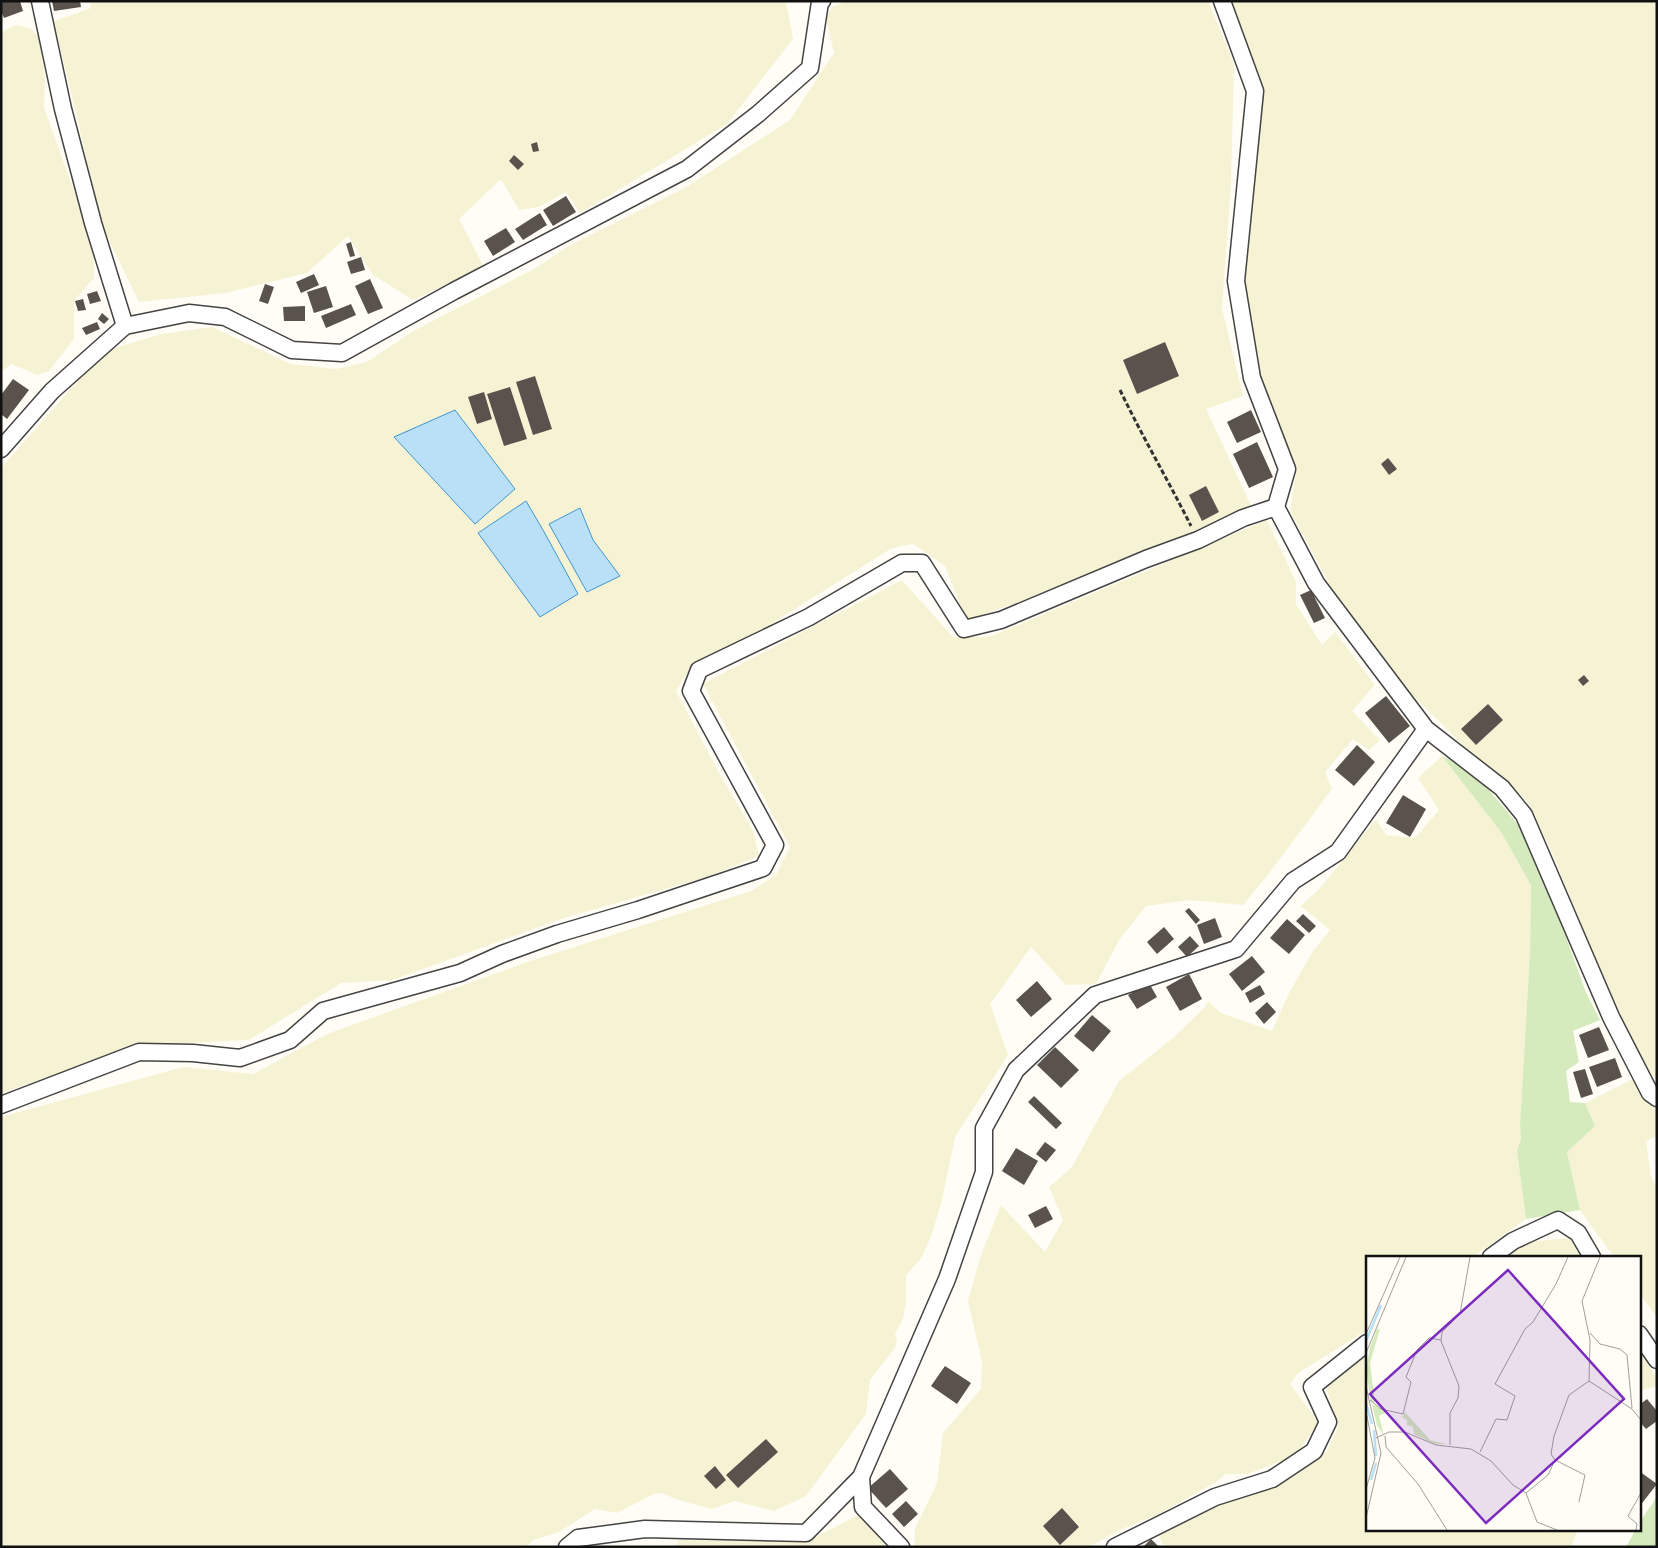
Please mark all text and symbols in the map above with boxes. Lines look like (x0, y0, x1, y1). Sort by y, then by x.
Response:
inset map (1366, 1256, 1640, 1530)

